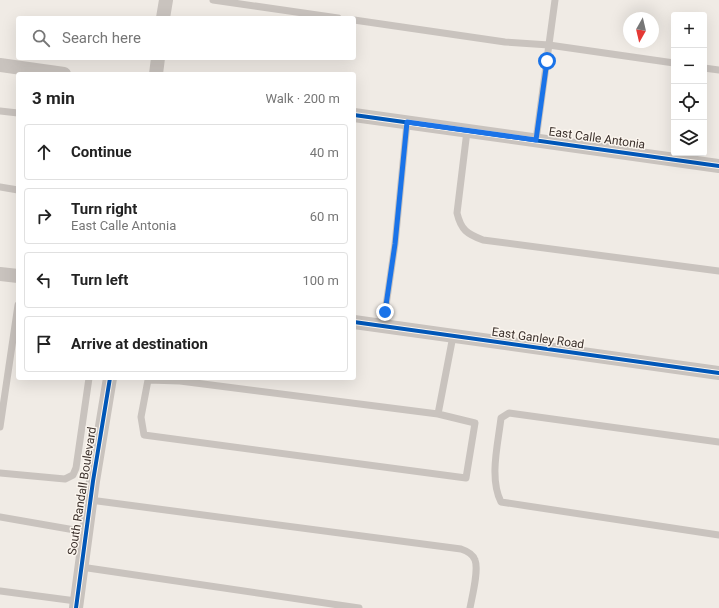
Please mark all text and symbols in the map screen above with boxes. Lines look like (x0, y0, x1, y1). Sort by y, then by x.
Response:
north arrow (623, 12, 659, 48)
map controls (671, 12, 707, 156)
button: + (671, 12, 707, 48)
search box (16, 16, 356, 60)
icon: search (30, 27, 52, 49)
text: Search here (62, 29, 141, 47)
button: − (671, 48, 707, 84)
route start (538, 52, 556, 70)
button: locate (671, 84, 707, 120)
text: 3 min (32, 88, 75, 108)
text: Walk · 200 m (265, 91, 340, 106)
button: layers (671, 120, 707, 156)
street label: East Calle Antonia (548, 124, 646, 152)
icon: ahead (33, 141, 55, 163)
text: Continue (71, 143, 132, 161)
text: 40 m (310, 145, 339, 160)
text: Turn right (71, 200, 137, 218)
icon: right (33, 205, 55, 227)
text: 60 m (310, 209, 339, 224)
text: East Calle Antonia (71, 218, 176, 233)
icon: left (33, 269, 55, 291)
text: Turn left (71, 271, 128, 289)
text: 100 m (302, 273, 339, 288)
route end (376, 303, 394, 321)
street label: East Ganley Road (491, 325, 585, 351)
icon: arrive (33, 333, 55, 355)
text: Arrive at destination (71, 335, 208, 353)
street label: South Randall Boulevard (65, 426, 99, 556)

